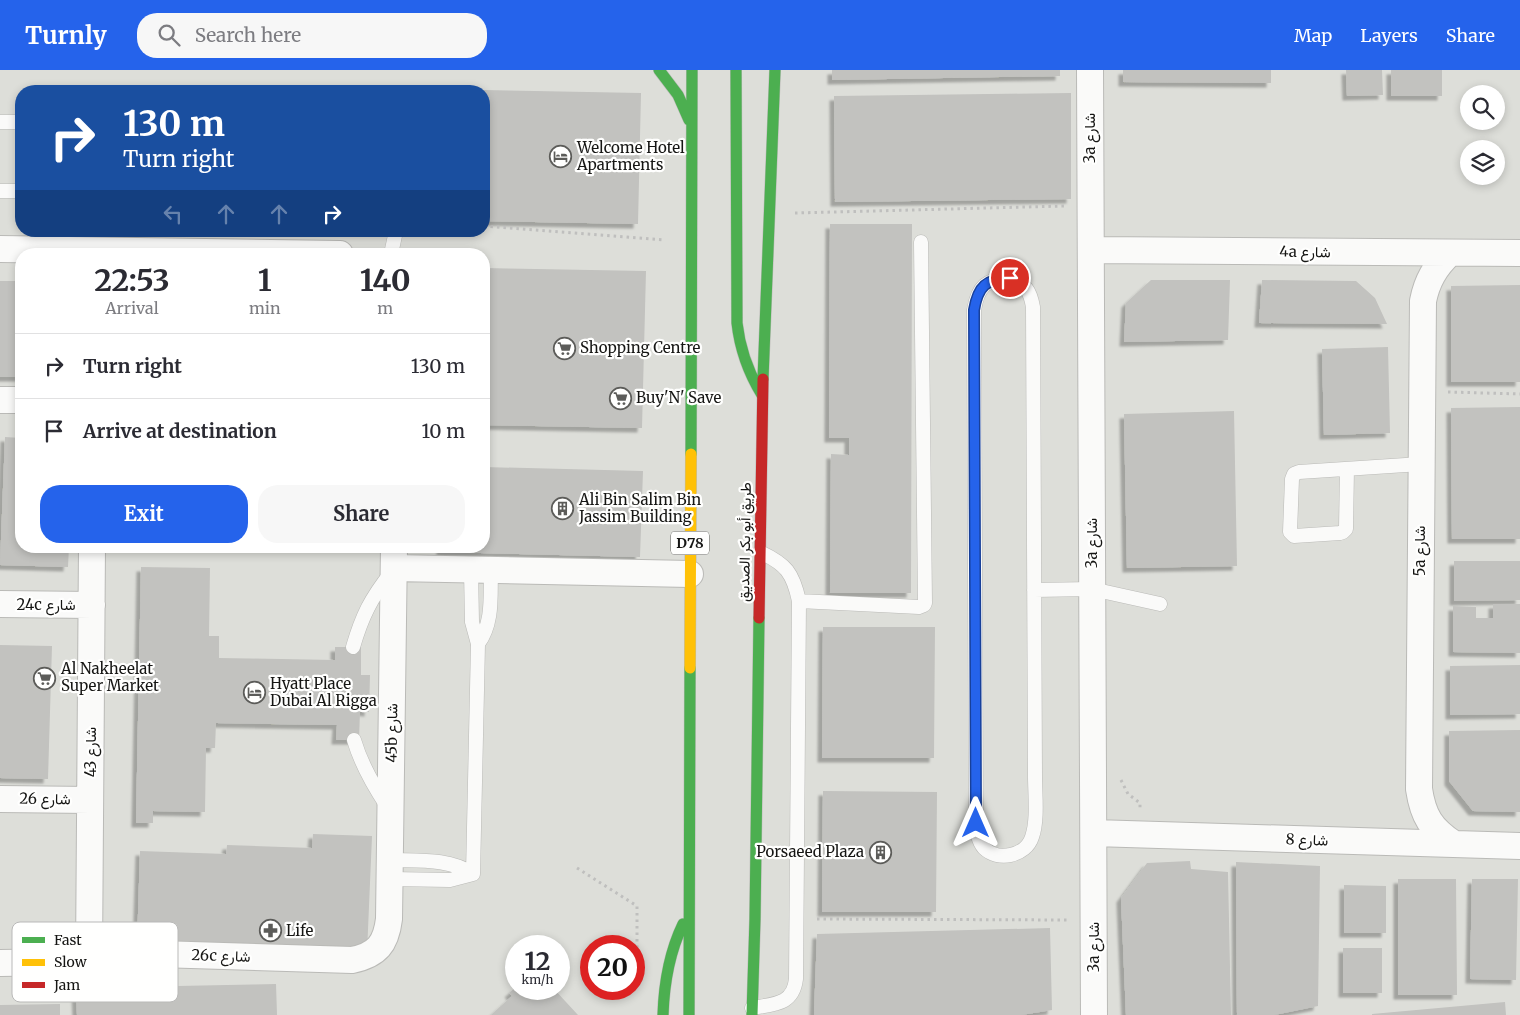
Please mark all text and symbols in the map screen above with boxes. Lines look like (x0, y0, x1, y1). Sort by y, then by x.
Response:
search box (137, 13, 487, 58)
text: Turnly (25, 20, 107, 51)
icon: search (155, 21, 183, 49)
text: Search here (195, 23, 301, 47)
text: Map (1294, 24, 1332, 47)
text: Layers (1360, 24, 1418, 47)
text: Share (1446, 24, 1495, 47)
map controls (1460, 85, 1505, 185)
button: search (1460, 85, 1505, 130)
text: 130 m (123, 102, 225, 146)
icon: right (40, 105, 105, 170)
street label: 3a شارع (1080, 113, 1101, 163)
place label: Welcome Hotel Apartments (576, 138, 685, 174)
button: layers (1460, 140, 1505, 185)
text: Turn right (123, 145, 234, 173)
hotel icon: Welcome Hotel Apartments (549, 145, 573, 169)
icon: left (159, 200, 187, 228)
icon: ahead (212, 200, 240, 228)
icon: ahead (265, 200, 293, 228)
icon: right (318, 200, 346, 228)
street label: 4a شارع (1279, 242, 1331, 263)
pin (989, 257, 1031, 299)
text: 22:53 (94, 261, 170, 299)
text: 1 (258, 261, 272, 299)
text: 140 (360, 261, 411, 299)
icon: arrive (996, 264, 1024, 292)
text: Arrival (105, 298, 159, 318)
text: min (249, 298, 281, 318)
text: m (377, 298, 393, 318)
supermarket icon: Shopping Centre (552, 336, 576, 360)
place label: Shopping Centre (580, 338, 701, 357)
icon: right (40, 352, 68, 380)
text: Turn right (83, 354, 182, 378)
text: 130 m (411, 354, 465, 378)
supermarket icon: Buy'N' Save (608, 386, 632, 410)
place label: Buy'N' Save (636, 388, 721, 407)
icon: arrive (40, 417, 68, 445)
text: Arrive at destination (83, 419, 277, 443)
text: 10 m (422, 419, 465, 443)
street label: طريق أبو بكر الصديق (734, 482, 756, 602)
button: Exit (40, 485, 248, 543)
button: Share (258, 485, 465, 543)
place label: Ali Bin Salim Bin Jassim Building (578, 490, 701, 526)
building icon: Ali Bin Salim Bin Jassim Building (551, 497, 575, 521)
street label: 3a شارع (1082, 518, 1103, 568)
street label: 5a شارع (1410, 526, 1431, 576)
road number: D78 (671, 532, 709, 554)
street label: 24c شارع (16, 595, 76, 616)
place label: Al Nakheelat Super Market (60, 659, 159, 695)
supermarket icon: Al Nakheelat Super Market (33, 666, 57, 690)
place label: Hyatt Place Dubai Al Rigga (270, 674, 377, 710)
hotel icon: Hyatt Place Dubai Al Rigga (242, 681, 266, 705)
street label: 45b شارع (381, 703, 404, 763)
street label: شارع 43 (81, 727, 102, 777)
street label: شارع 26 (19, 789, 71, 810)
position arrow (949, 796, 1001, 848)
street label: شارع 8 (1285, 829, 1329, 852)
building icon: Porsaeed Plaza (868, 840, 892, 864)
place label: Porsaeed Plaza (756, 842, 864, 861)
pharmacy icon: Life (258, 919, 282, 943)
place label: Life (286, 921, 314, 940)
legend (12, 922, 178, 1002)
street label: 3a شارع (1084, 922, 1105, 972)
text: Fast (54, 931, 82, 949)
speed limit sign: 20 (580, 935, 645, 1000)
street label: 26c شارع (191, 945, 251, 968)
text: 12 (524, 945, 551, 977)
text: Slow (54, 953, 87, 971)
text: km/h (522, 972, 553, 987)
text: Jam (53, 976, 80, 994)

